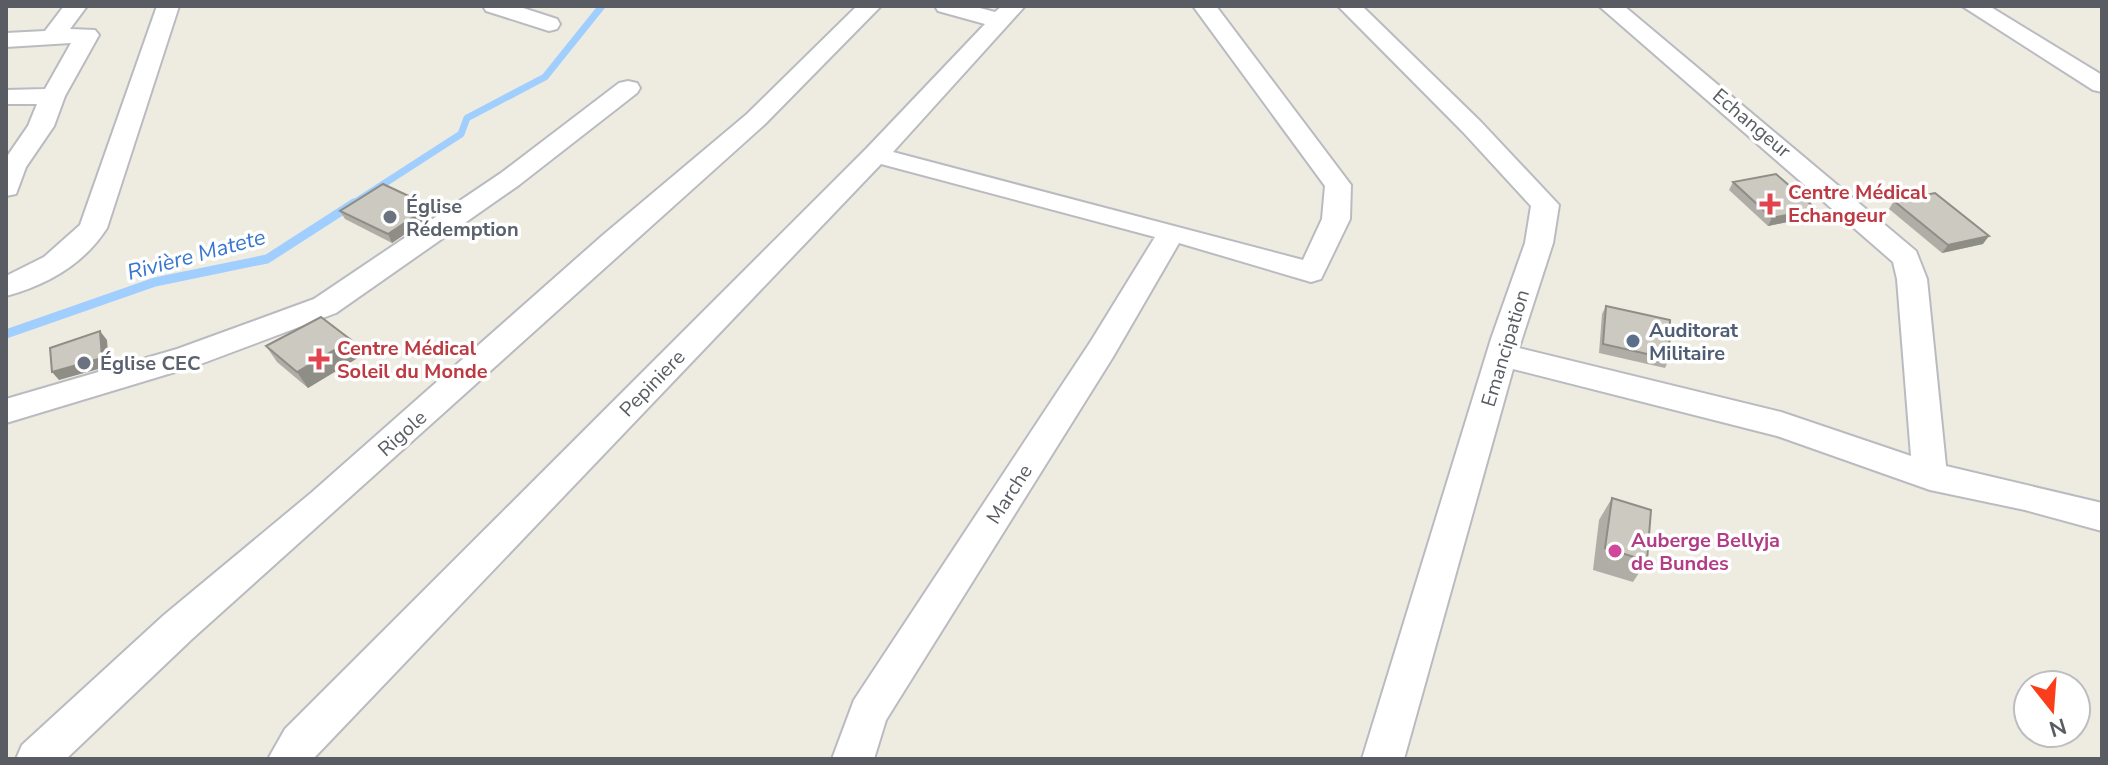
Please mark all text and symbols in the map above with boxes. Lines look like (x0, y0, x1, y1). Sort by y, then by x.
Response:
street label: Echangeur (1707, 83, 1797, 164)
place label: Centre Médical Echangeur (1788, 179, 1928, 229)
place label: Église Rédemption (406, 193, 519, 243)
marker: Centre Médical Echangeur (1759, 193, 1781, 215)
marker: Église Rédemption (381, 208, 399, 226)
water label: Rivière Matete (124, 222, 269, 288)
street label: Emancipation (1475, 286, 1536, 410)
place label: Auditorat Militaire (1649, 317, 1738, 367)
marker: Auditorat Militaire (1624, 332, 1642, 350)
place label: Centre Médical Soleil du Monde (337, 335, 488, 385)
street label: Pepiniere (614, 344, 691, 423)
marker: Centre Médical Soleil du Monde (308, 348, 330, 370)
place label: Église CEC (100, 350, 201, 377)
marker: Église CEC (75, 354, 93, 372)
street label: Rigole (372, 404, 433, 463)
street label: Marche (980, 459, 1039, 529)
place label: Auberge Bellyja de Bundes (1631, 527, 1780, 577)
marker: Auberge Bellyja de Bundes (1606, 542, 1624, 560)
north arrow (2012, 669, 2092, 749)
text: N (2045, 710, 2070, 744)

